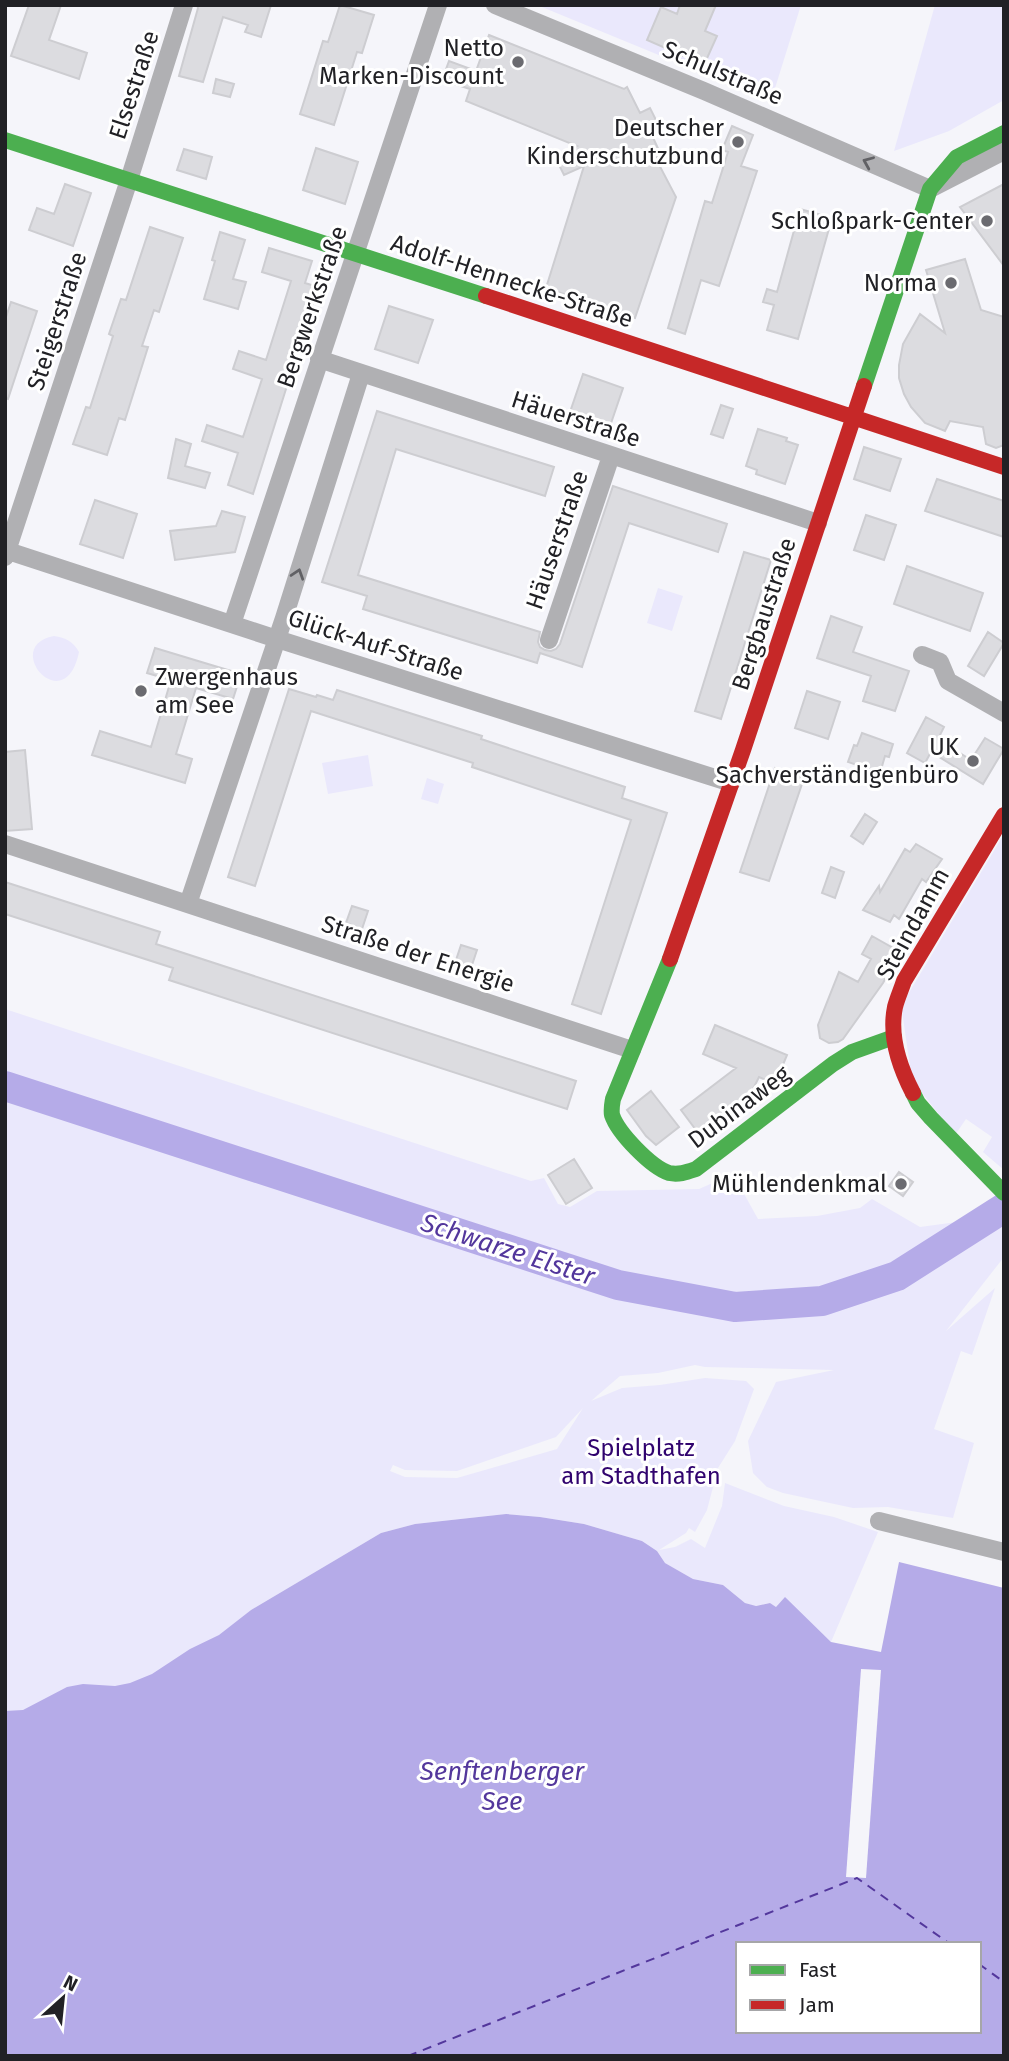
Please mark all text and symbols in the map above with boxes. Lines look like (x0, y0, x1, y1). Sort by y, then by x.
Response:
street label: Elsestraße (103, 27, 165, 143)
place label: Netto Marken-Discount (319, 34, 504, 90)
street label: Schulstraße (658, 35, 788, 111)
marker: Netto Marken-Discount (510, 54, 526, 70)
place label: Deutscher Kinderschutzbund (526, 114, 725, 170)
marker: Deutscher Kinderschutzbund (730, 134, 746, 150)
one-way arrow (863, 156, 875, 170)
place label: Schloßpark-Center (771, 207, 974, 235)
marker: Schloßpark-Center (979, 213, 995, 229)
street label: Bergwerkstraße (271, 222, 353, 392)
street label: Adolf-Hennecke-Straße (387, 229, 637, 333)
street label: Steigerstraße (21, 248, 93, 394)
place label: Norma (864, 269, 937, 297)
marker: Norma (943, 275, 959, 291)
street label: Häuerstraße (508, 385, 644, 453)
street label: Häuserstraße (520, 467, 594, 613)
street label: Bergbaustraße (726, 534, 802, 694)
one-way arrow (289, 569, 304, 581)
street label: Glück-Auf-Straße (285, 603, 467, 687)
place label: Zwergenhaus am See (155, 663, 298, 719)
marker: Zwergenhaus am See (133, 683, 149, 699)
place label: UK Sachverständigenbüro (716, 733, 960, 789)
marker: UK Sachverständigenbüro (965, 753, 981, 769)
street label: Steindamm (871, 863, 955, 985)
street label: Straße der Energie (318, 910, 518, 998)
street label: Dubinaweg (683, 1059, 796, 1154)
place label: Mühlendenkmal (712, 1170, 887, 1198)
marker: Mühlendenkmal (893, 1176, 909, 1192)
water label: Schwarze Elster (416, 1207, 600, 1292)
park label: Spielplatz am Stadthafen (561, 1434, 721, 1490)
water label: Senftenberger See (419, 1756, 585, 1817)
legend (736, 1942, 981, 2033)
text: Fast (799, 1957, 837, 1983)
north arrow (28, 1963, 98, 2033)
text: N (60, 1970, 81, 1996)
text: Jam (799, 1992, 835, 2018)

